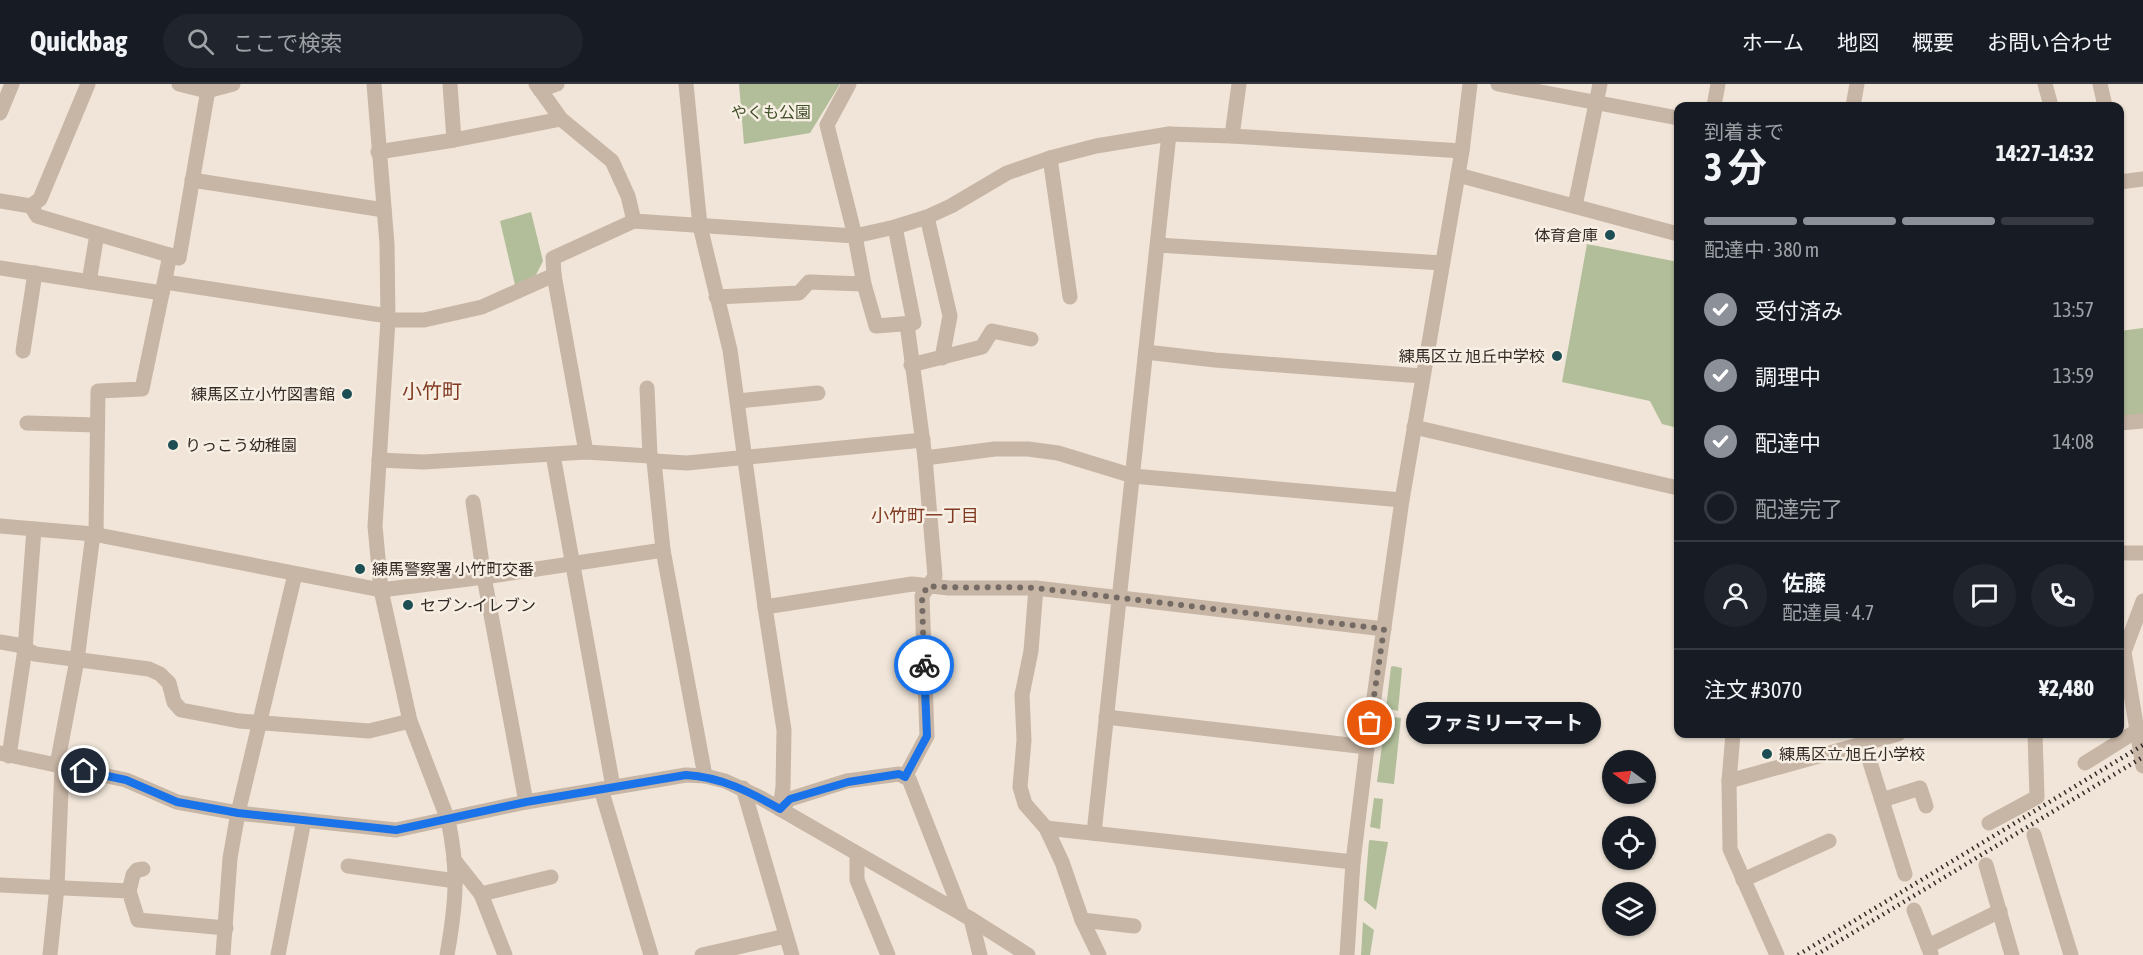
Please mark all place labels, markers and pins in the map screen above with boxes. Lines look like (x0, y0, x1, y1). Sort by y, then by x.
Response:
place label: 体育倉庫 (1534, 226, 1598, 244)
marker: 体育倉庫 (1603, 228, 1617, 242)
place label: 練馬区立 旭丘中学校 (1399, 347, 1545, 365)
marker: 練馬区立 旭丘中学校 (1550, 349, 1564, 363)
place label: 練馬区立小竹図書館 (191, 385, 335, 403)
marker: 練馬区立小竹図書館 (340, 387, 354, 401)
place label: りっこう幼稚園 (185, 436, 297, 454)
marker: りっこう幼稚園 (166, 438, 180, 452)
place label: 練馬警察署 小竹町交番 (372, 560, 534, 578)
marker: 練馬警察署 小竹町交番 (353, 562, 367, 576)
place label: セブン-イレブン (420, 596, 536, 614)
marker: セブン-イレブン (401, 598, 415, 612)
pin (1344, 697, 1395, 748)
callout: ファミリーマート (1406, 702, 1601, 744)
pin (58, 745, 109, 796)
place label: 練馬区立 旭丘小学校 (1779, 745, 1925, 763)
marker: 練馬区立 旭丘小学校 (1760, 747, 1774, 761)

